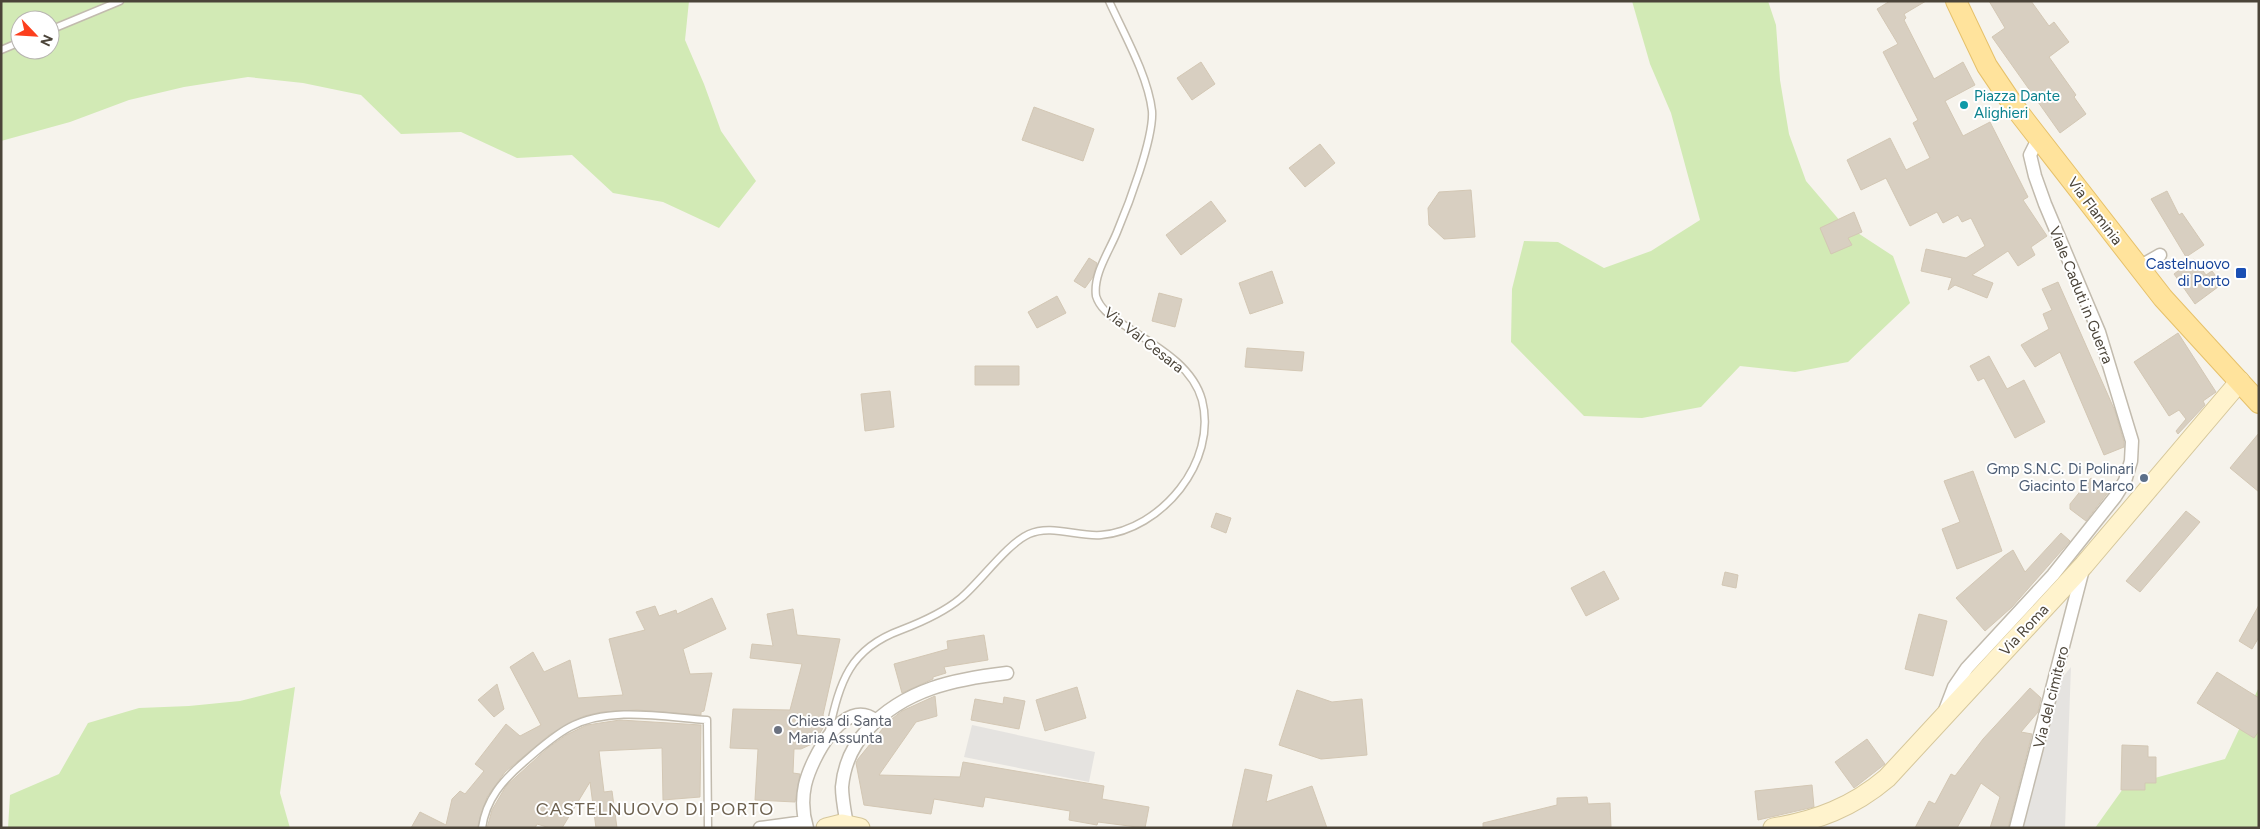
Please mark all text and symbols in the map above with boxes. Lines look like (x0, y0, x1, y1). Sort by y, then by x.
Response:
north arrow (10, 10, 60, 60)
text: N (36, 32, 56, 49)
place label: Piazza Dante Alighieri (1974, 87, 2060, 122)
marker: Piazza Dante Alighieri (1958, 99, 1970, 111)
street label: Via Flaminia (2064, 174, 2126, 248)
street label: Viale Caduti in Guerra (2045, 224, 2117, 366)
place label: Castelnuovo di Porto (2146, 255, 2230, 290)
marker: Castelnuovo di Porto (2234, 266, 2248, 280)
street label: Via Val Cesara (1101, 303, 1187, 377)
place label: Gmp S.N.C. Di Polinari Giacinto E Marco (1986, 460, 2134, 495)
marker: Gmp S.N.C. Di Polinari Giacinto E Marco (2138, 472, 2150, 484)
street label: Via Roma (1996, 601, 2052, 659)
street label: Via del cimitero (2030, 644, 2072, 750)
place label: Chiesa di Santa Maria Assunta (788, 712, 892, 747)
marker: Chiesa di Santa Maria Assunta (772, 724, 784, 736)
district label: CASTELNUOVO DI PORTO (536, 798, 774, 820)

